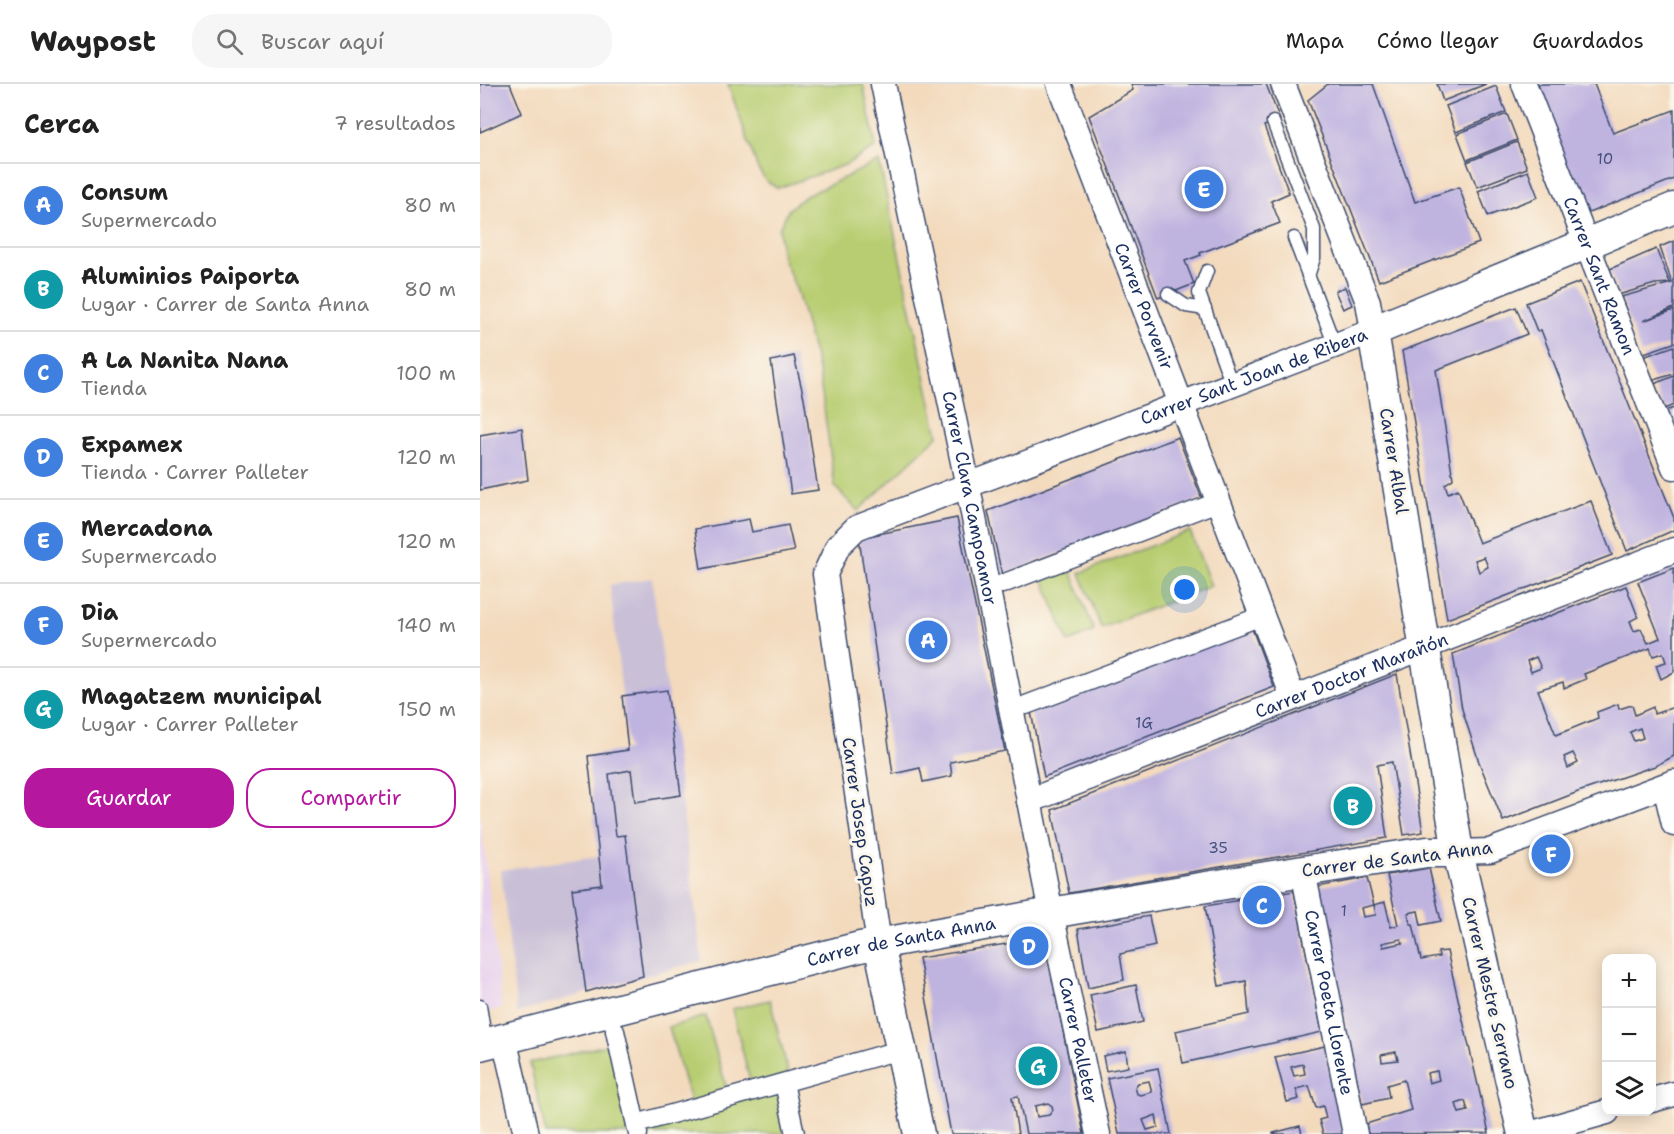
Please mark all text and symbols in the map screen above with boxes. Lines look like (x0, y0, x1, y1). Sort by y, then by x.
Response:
search box (192, 14, 612, 68)
text: Waypost (30, 22, 156, 60)
icon: search (213, 25, 246, 58)
text: Buscar aquí (261, 27, 384, 56)
text: Mapa (1286, 27, 1344, 55)
text: Cómo llegar (1377, 27, 1499, 55)
text: Guardados (1532, 27, 1644, 55)
text: Cerca (24, 106, 99, 141)
text: 7 resultados (334, 110, 456, 136)
house number: 10 (1597, 149, 1613, 169)
pin: E (1184, 166, 1224, 212)
text: Consum (81, 178, 168, 207)
text: A (36, 192, 51, 218)
text: 80 m (404, 192, 456, 218)
street label: Carrer Sant Ramon (1557, 193, 1641, 359)
text: Supermercado (81, 207, 217, 233)
street label: Carrer Porvenir (1109, 239, 1179, 373)
text: Aluminios Paiporta (81, 262, 299, 291)
text: B (37, 276, 50, 302)
text: 80 m (404, 276, 456, 302)
text: Lugar · Carrer de Santa Anna (81, 291, 369, 317)
street label: Carrer Sant Joan de Ribera (1137, 322, 1371, 431)
text: A La Nanita Nana (81, 346, 288, 375)
text: C (37, 360, 50, 386)
text: 100 m (396, 360, 456, 386)
text: Tienda (81, 375, 147, 401)
street label: Carrer Clara Campoamor (936, 389, 1003, 607)
street label: Carrer Albal (1374, 406, 1414, 516)
text: Expamex (81, 430, 183, 459)
text: D (36, 444, 51, 470)
text: 120 m (397, 444, 456, 470)
text: Tienda · Carrer Palleter (81, 459, 309, 485)
text: Mercadona (81, 514, 213, 543)
text: E (37, 528, 50, 554)
text: 120 m (397, 528, 456, 554)
text: Supermercado (81, 543, 217, 569)
your location (1170, 575, 1199, 604)
text: Dia (81, 598, 118, 627)
text: F (38, 612, 49, 638)
text: 140 m (397, 612, 456, 638)
pin: A (908, 618, 948, 662)
text: Supermercado (81, 627, 217, 653)
street label: Carrer Doctor Marañón (1252, 627, 1451, 724)
text: Magatzem municipal (81, 682, 322, 711)
text: G (35, 696, 52, 722)
text: 150 m (398, 696, 456, 722)
text: Lugar · Carrer Palleter (81, 711, 299, 737)
house number: 1G (1135, 713, 1153, 733)
street label: Carrer Josep Capuz (836, 736, 884, 908)
button: Guardar (24, 768, 234, 828)
button: Compartir (246, 768, 456, 828)
pin: B (1334, 784, 1372, 828)
pin: F (1532, 832, 1570, 876)
street label: Carrer de Santa Anna (1300, 835, 1494, 883)
house number: 35 (1208, 838, 1228, 858)
pin: C (1242, 882, 1282, 928)
street label: Carrer Mestre Serrano (1456, 894, 1524, 1092)
house number: 1 (1341, 901, 1347, 921)
street label: Carrer Poeta Llorente (1299, 908, 1359, 1097)
street label: Carrer de Santa Anna (804, 911, 998, 972)
pin: D (1010, 924, 1048, 968)
map controls (1602, 954, 1656, 1116)
button: + (1602, 954, 1656, 1008)
street label: Carrer Palleter (1053, 975, 1103, 1106)
button: − (1602, 1008, 1656, 1062)
pin: G (1018, 1044, 1058, 1088)
button: layers (1602, 1062, 1656, 1116)

